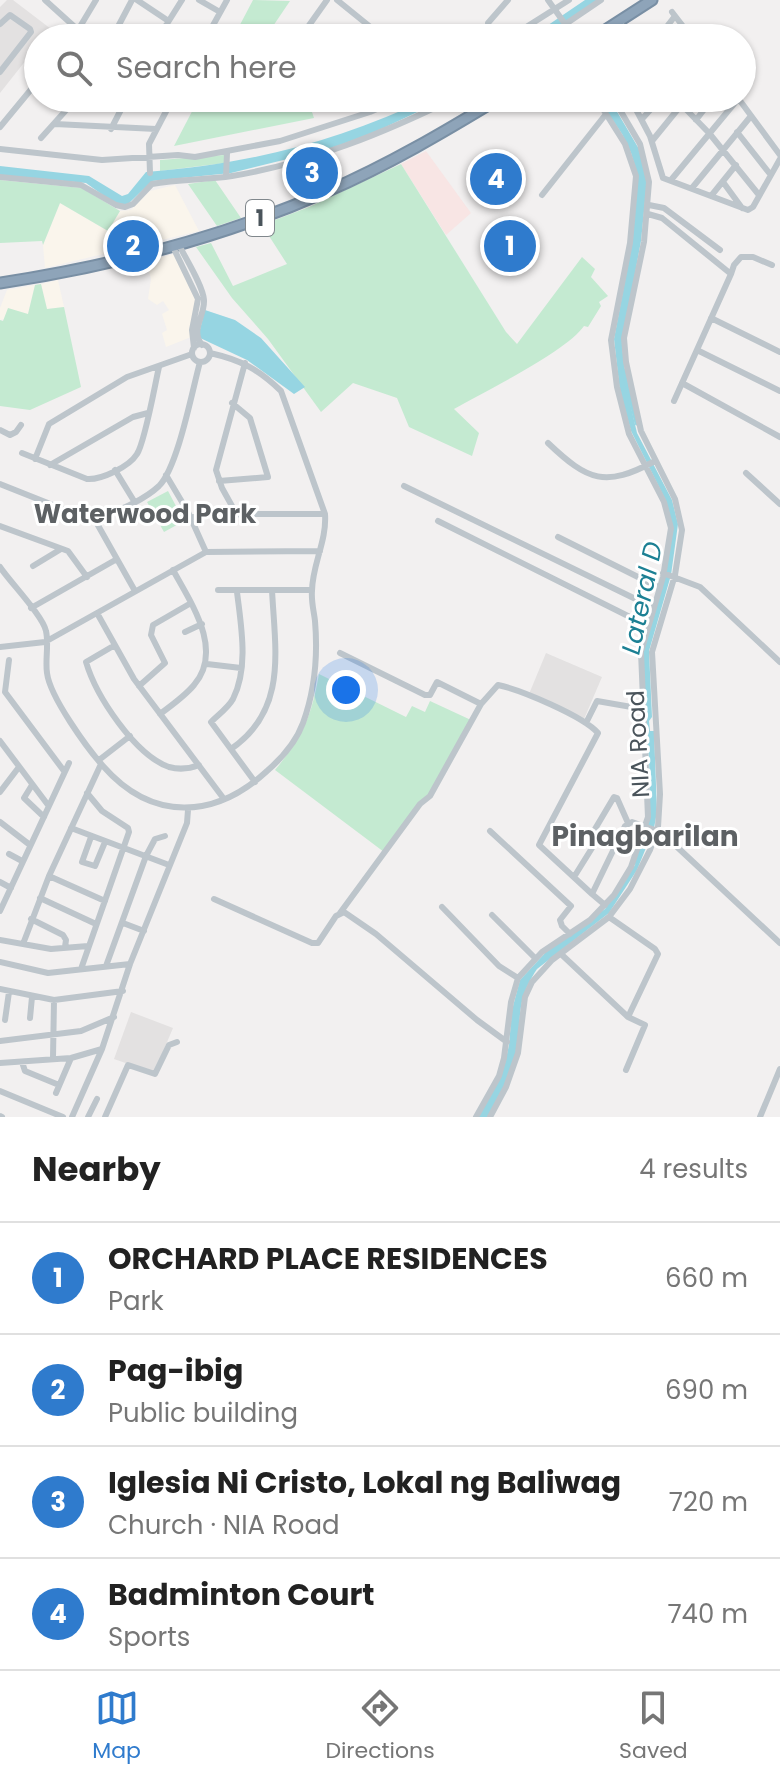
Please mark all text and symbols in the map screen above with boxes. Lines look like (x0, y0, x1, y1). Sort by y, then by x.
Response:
search box (24, 24, 756, 112)
icon: search (52, 46, 96, 90)
text: Search here (116, 46, 297, 89)
pin: 3 (286, 143, 338, 203)
pin: 4 (470, 149, 522, 209)
road number: 1 (246, 200, 274, 236)
pin: 2 (107, 216, 159, 276)
pin: 1 (484, 216, 536, 276)
district label: Waterwood Park (34, 496, 256, 532)
water label: Lateral D (613, 538, 671, 658)
your location (326, 670, 366, 710)
street label: NIA Road (619, 689, 657, 799)
district label: Pinagbarilan (551, 817, 739, 856)
text: Nearby (32, 1145, 161, 1193)
text: 4 results (639, 1151, 748, 1187)
text: ORCHARD PLACE RESIDENCES (108, 1237, 548, 1280)
text: 1 (53, 1260, 63, 1296)
text: 660 m (665, 1260, 748, 1296)
text: Park (108, 1283, 164, 1319)
text: Pag-ibig (108, 1349, 243, 1392)
text: 2 (51, 1372, 65, 1408)
text: 690 m (665, 1372, 748, 1408)
text: Public building (108, 1395, 298, 1431)
text: Iglesia Ni Cristo, Lokal ng Baliwag (108, 1461, 621, 1504)
text: 3 (50, 1484, 66, 1520)
text: 720 m (669, 1484, 748, 1520)
text: Church · NIA Road (108, 1507, 340, 1543)
text: Badminton Court (108, 1573, 374, 1616)
text: 4 (49, 1596, 67, 1632)
text: 740 m (667, 1596, 748, 1632)
text: Sports (108, 1619, 190, 1655)
tab: Map (92, 1686, 141, 1767)
tab: Directions (325, 1686, 435, 1767)
tab: Saved (619, 1686, 688, 1767)

